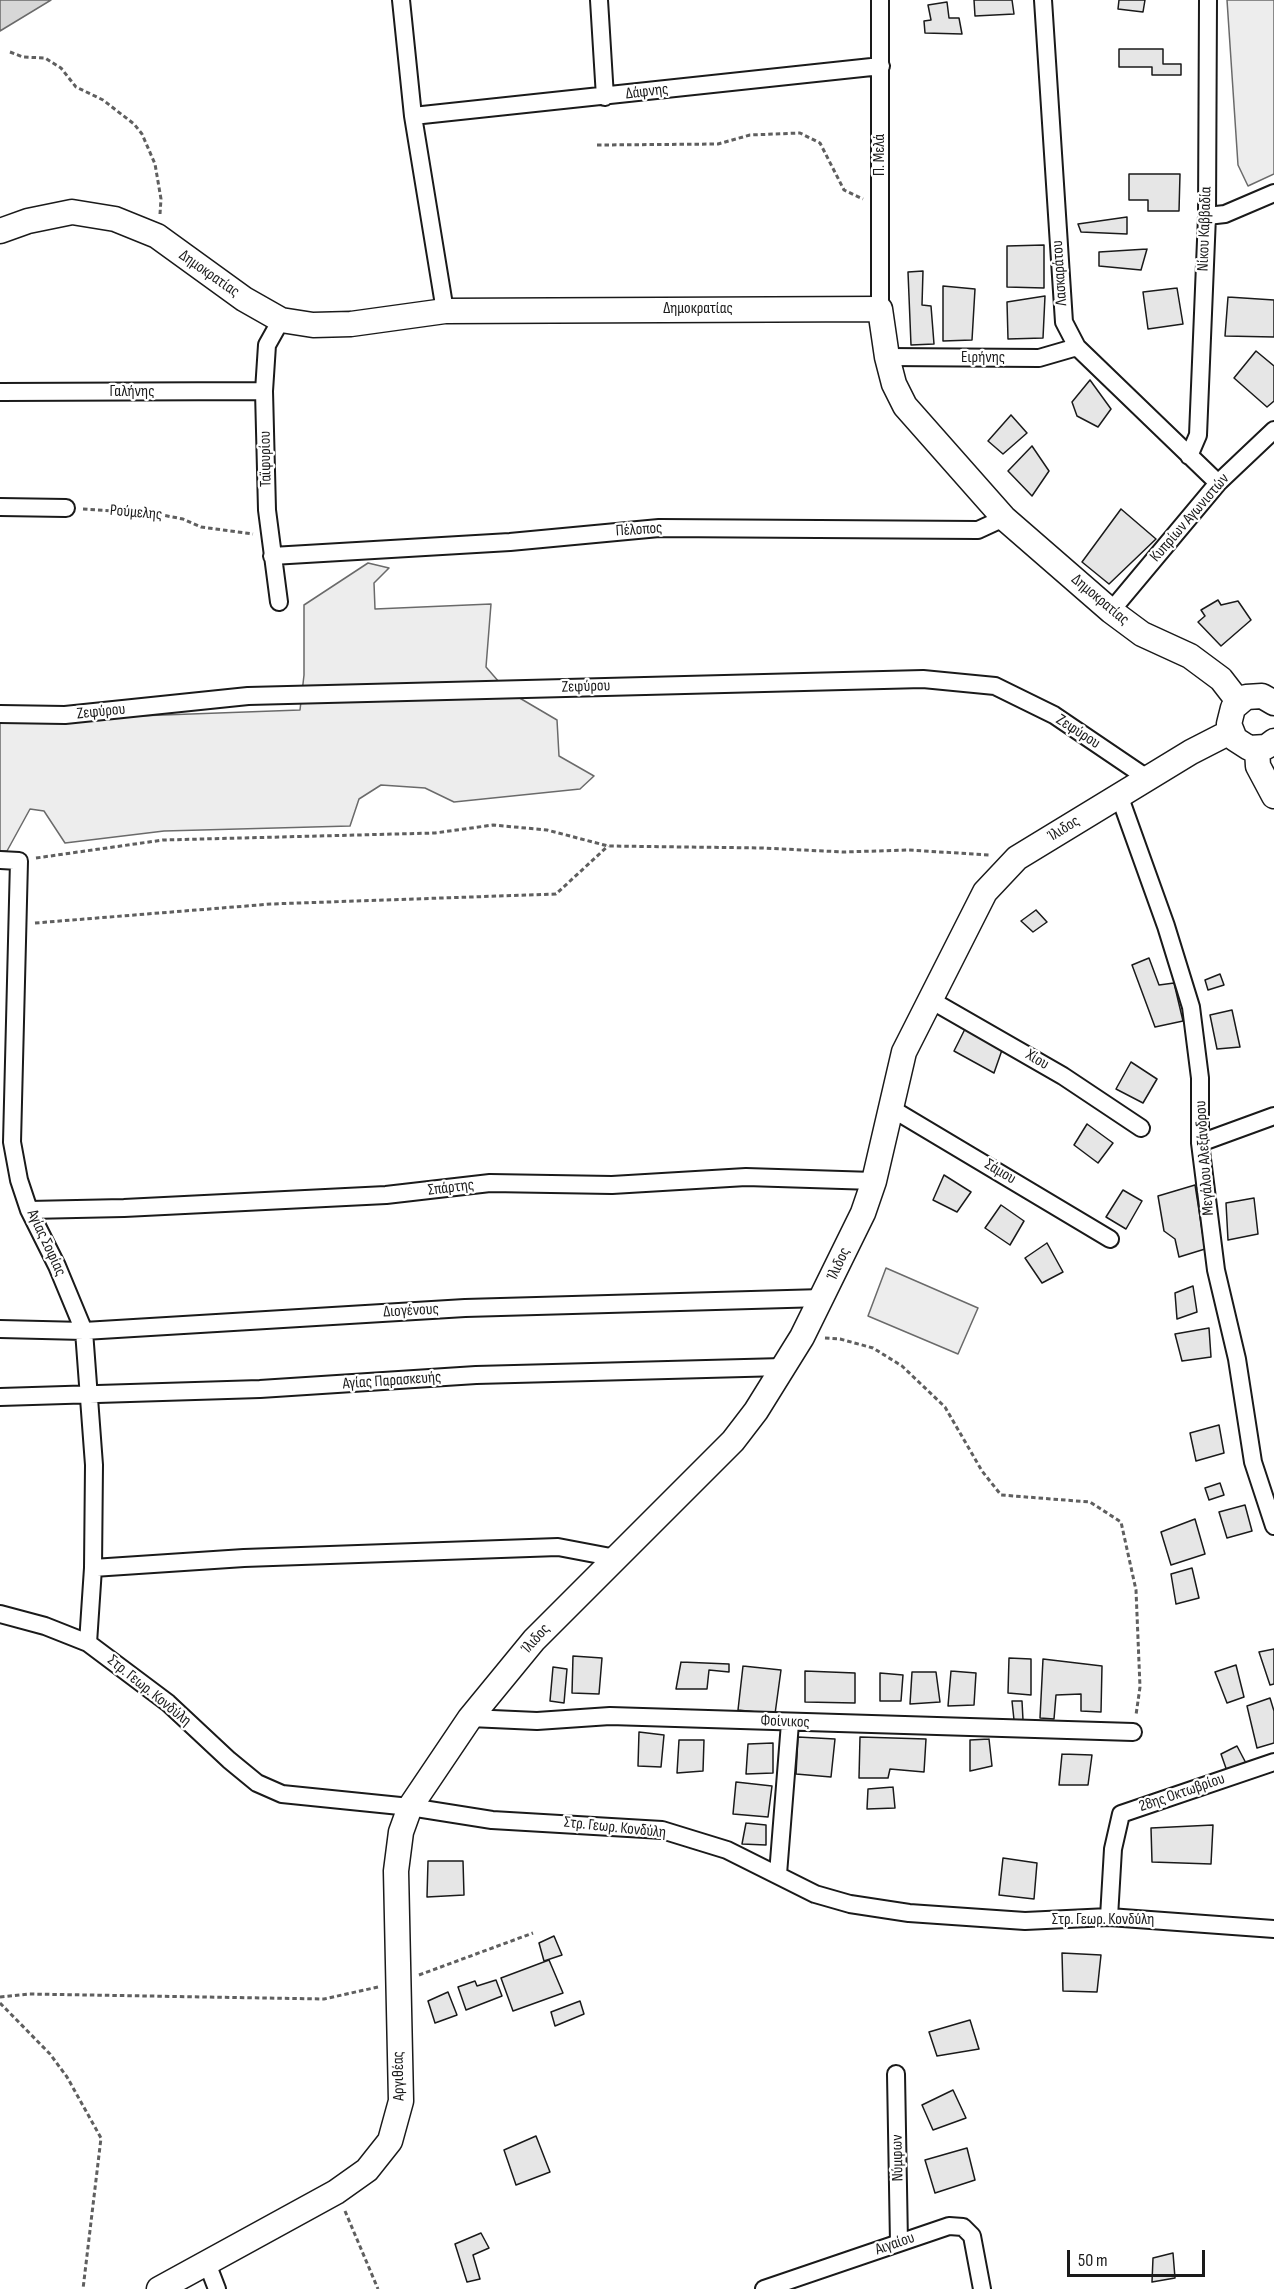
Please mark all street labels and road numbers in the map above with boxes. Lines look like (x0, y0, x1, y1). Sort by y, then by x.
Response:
street label: Δάφνης (625, 80, 669, 104)
street label: Π. Μελά (870, 134, 890, 176)
street label: Νίκου Καββαδία (1194, 186, 1216, 272)
street label: Λασκαράτου (1048, 240, 1072, 306)
street label: Δημοκρατίας (175, 246, 243, 302)
street label: Δημοκρατίας (663, 299, 733, 319)
street label: Ειρήνης (961, 348, 1005, 368)
street label: Γαλήνης (110, 382, 154, 402)
street label: Ταϊφυρίου (256, 431, 276, 487)
street label: Κυπρίων Αγωνιστών (1146, 470, 1234, 566)
street label: Ρούμελης (109, 501, 163, 525)
street label: Πέλοπος (615, 519, 663, 541)
street label: Δημοκρατίας (1067, 570, 1133, 630)
street label: Ζεφύρου (561, 677, 611, 697)
street label: Ζεφύρου (76, 700, 126, 724)
street label: Ζεφύρου (1052, 711, 1104, 753)
street label: Ίλιδος (1045, 812, 1083, 846)
street label: Χίου (1022, 1046, 1052, 1074)
street label: Μεγάλου Αλεξάνδρου (1191, 1100, 1219, 1216)
street label: Σάμου (981, 1155, 1019, 1189)
street label: Σπάρτης (427, 1176, 475, 1200)
street label: Αγίας Σοφίας (22, 1207, 70, 1279)
street label: Ίλιδος (823, 1245, 855, 1283)
street label: Διογένους (383, 1300, 439, 1322)
street label: Αγίας Παρασκευής (342, 1368, 442, 1394)
street label: Ίλιδος (518, 1620, 554, 1658)
street label: Στρ. Γεωρ. Κονδύλη (103, 1651, 195, 1731)
street label: Φοίνικος (760, 1712, 810, 1732)
street label: 28ης Οκτωβρίου (1137, 1769, 1227, 1817)
street label: Στρ. Γεωρ. Κονδύλη (563, 1813, 667, 1843)
street label: Στρ. Γεωρ. Κονδύλη (1052, 1910, 1154, 1930)
street label: Αργιθέας (389, 2051, 409, 2101)
street label: Νύμφων (888, 2134, 908, 2182)
street label: Αιγαίου (873, 2228, 917, 2260)

